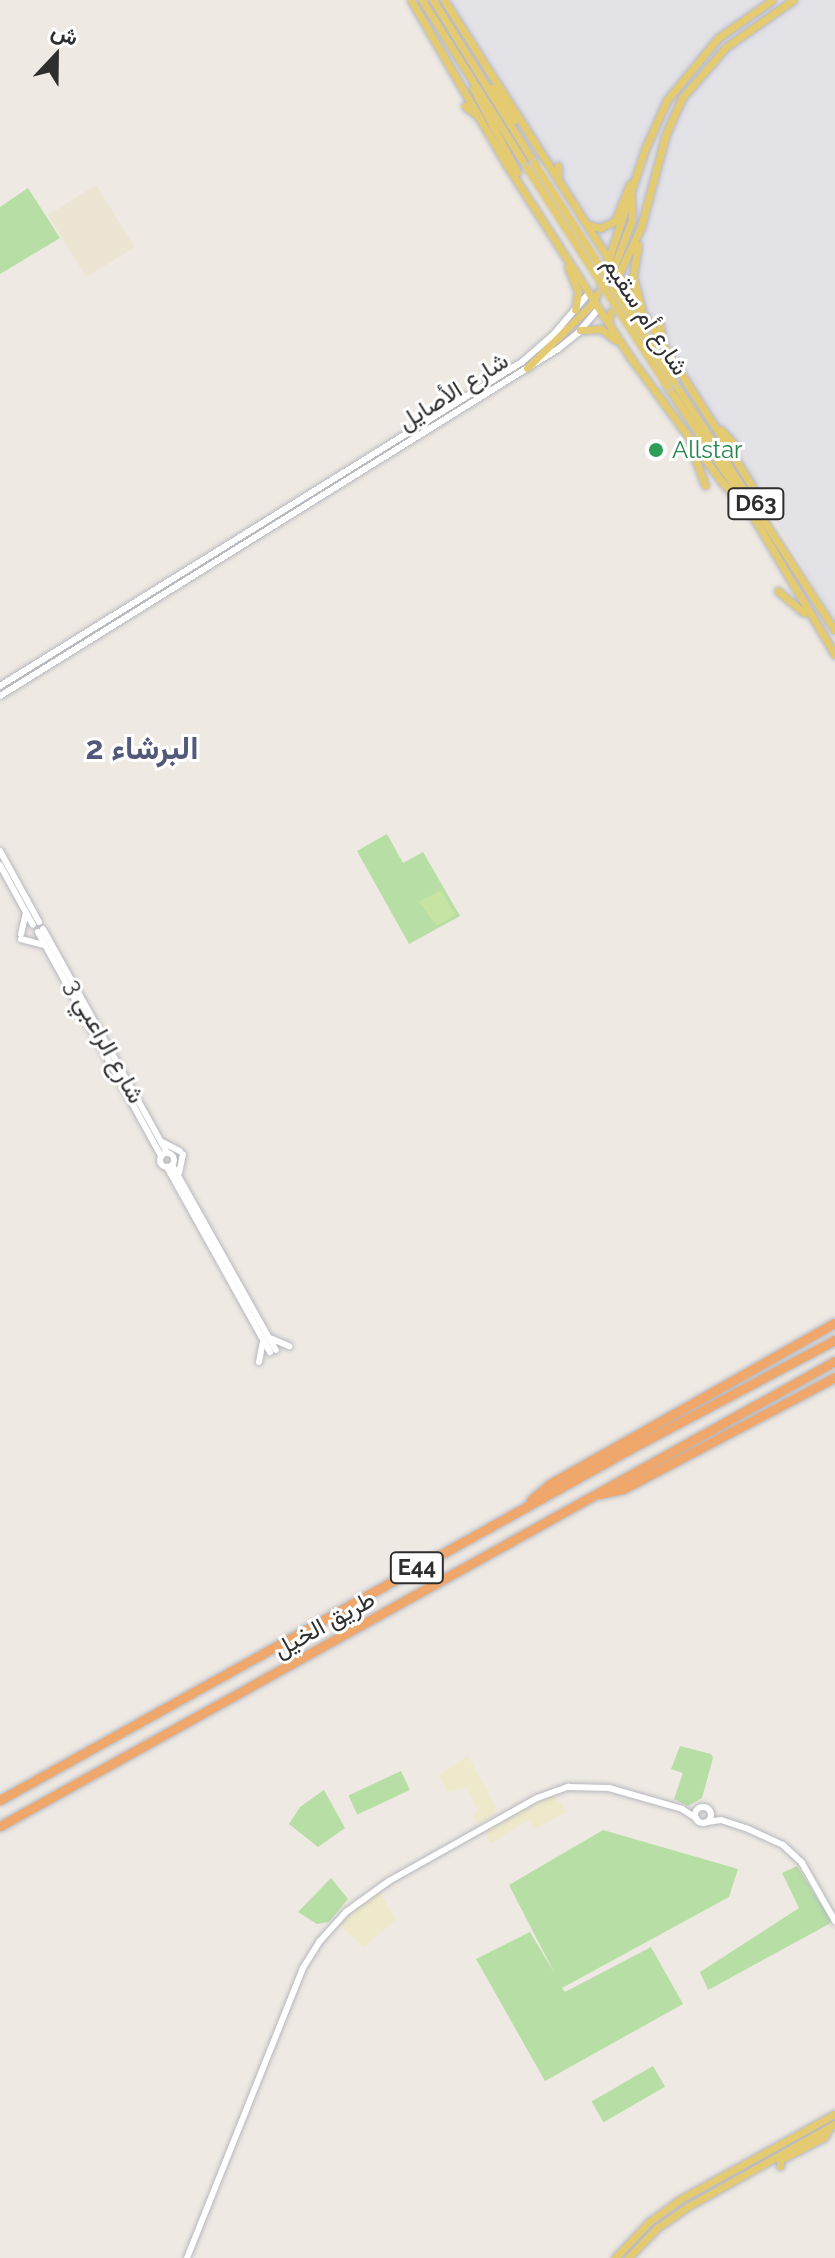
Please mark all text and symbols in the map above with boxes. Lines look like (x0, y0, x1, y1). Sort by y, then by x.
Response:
north arrow (16, 16, 96, 96)
text: ش (48, 17, 82, 51)
street label: شارع أم سقيم (597, 251, 695, 381)
street label: شارع الأصايل (393, 346, 513, 436)
place label: Allstar (672, 436, 742, 464)
marker: Allstar (647, 441, 665, 459)
road number: D63 (726, 486, 786, 522)
district label: البرشاء 2 (85, 729, 199, 767)
street label: شارع الراعبي 3 (59, 974, 151, 1108)
road number: E44 (389, 1550, 445, 1586)
street label: طريق الخيل (268, 1584, 380, 1664)

